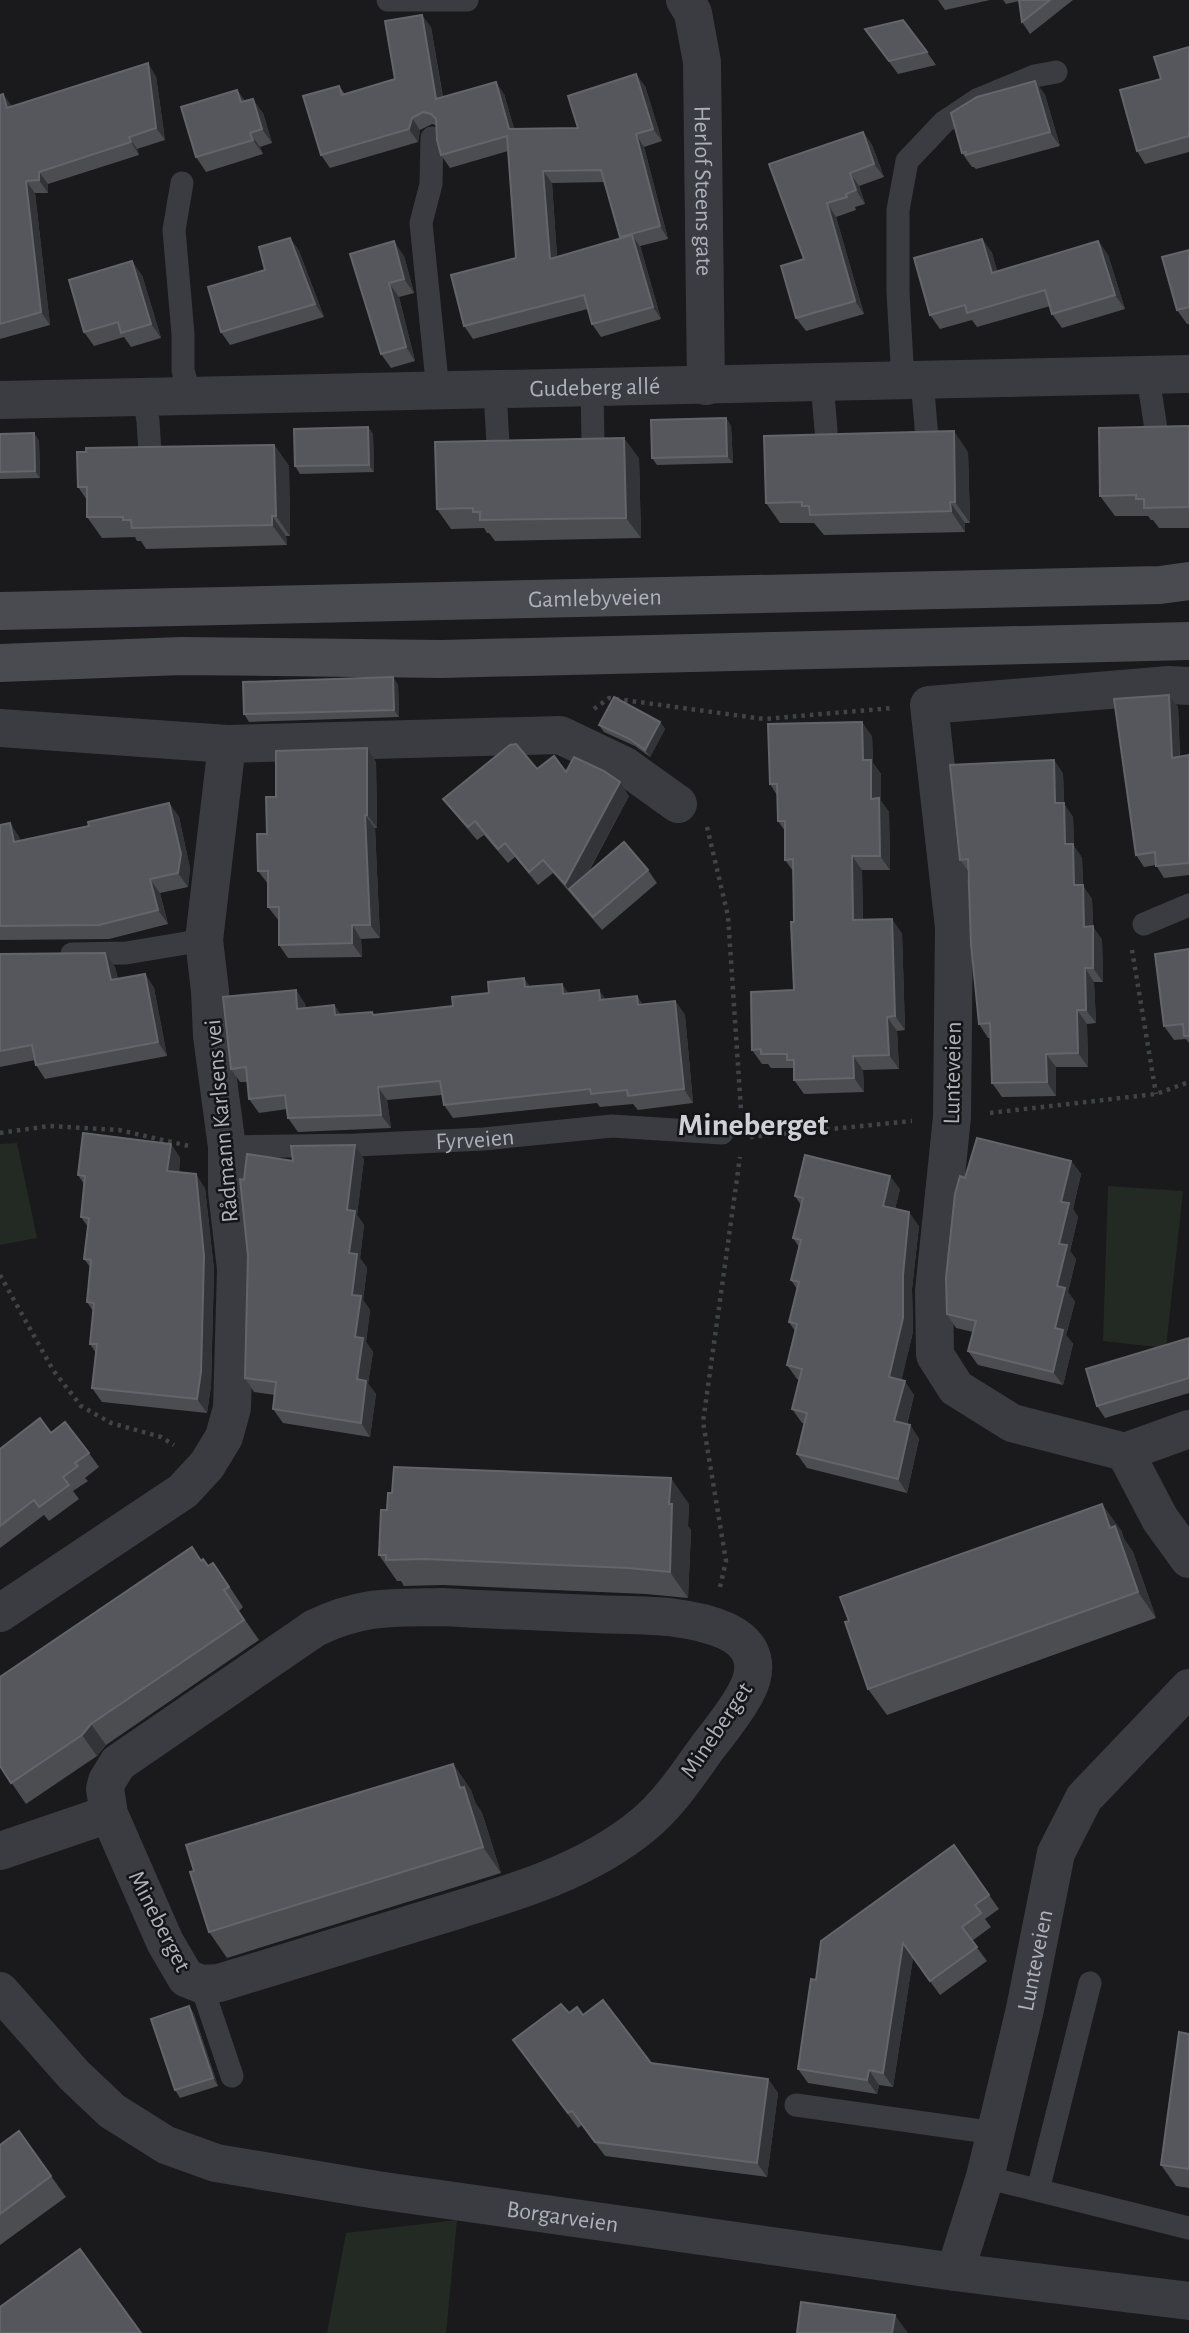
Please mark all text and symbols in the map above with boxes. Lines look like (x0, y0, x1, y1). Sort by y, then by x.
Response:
street label: Herlof Steens gate (690, 106, 716, 276)
street label: Gudeberg allé (529, 375, 660, 401)
street label: Gamlebyveien (528, 585, 662, 612)
street label: Rådmann Karlsens vei (201, 1018, 243, 1224)
street label: Lunteveien (940, 1021, 966, 1125)
district label: Mineberget (678, 1109, 828, 1141)
street label: Fyrveien (435, 1125, 515, 1154)
street label: Mineberget (676, 1678, 758, 1783)
street label: Mineberget (124, 1867, 195, 1976)
street label: Lunteveien (1014, 1908, 1057, 2013)
street label: Borgarveien (505, 2198, 620, 2237)

